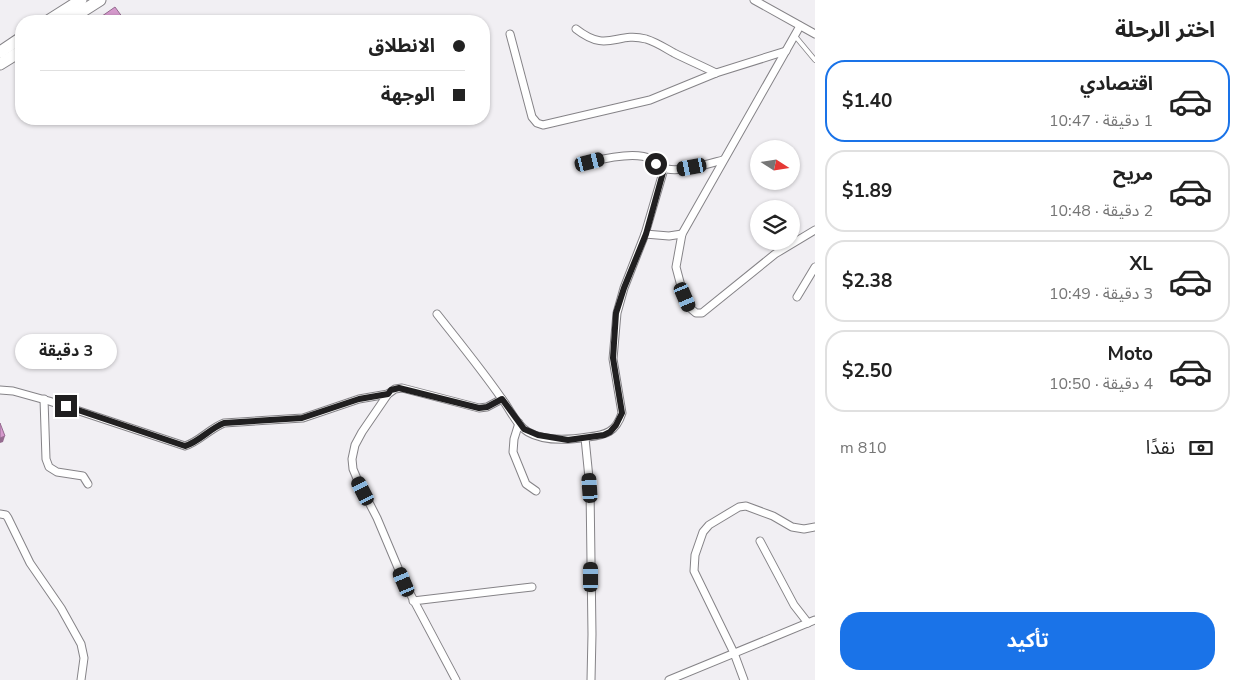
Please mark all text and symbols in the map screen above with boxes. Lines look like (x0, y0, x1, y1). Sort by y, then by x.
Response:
text: اختر الرحلة (1115, 15, 1215, 45)
text: الانطلاق (369, 33, 435, 59)
text: اقتصادي (1080, 71, 1153, 97)
icon: car (1168, 79, 1213, 124)
text: الوجهة (381, 82, 435, 108)
text: $1.40 (842, 88, 892, 114)
text: 1 دقيقة · 10:47 (1049, 110, 1153, 132)
north arrow (750, 140, 800, 190)
map controls (750, 140, 800, 250)
car (573, 151, 606, 173)
route start (645, 153, 667, 175)
car (675, 157, 708, 177)
text: مريح (1113, 161, 1153, 187)
icon: car (1168, 169, 1213, 214)
text: $1.89 (842, 178, 892, 204)
button: layers (750, 200, 800, 250)
text: 2 دقيقة · 10:48 (1049, 200, 1153, 222)
text: XL (1130, 251, 1153, 277)
icon: car (1168, 259, 1213, 304)
text: $2.38 (842, 268, 892, 294)
car (672, 280, 697, 314)
text: 3 دقيقة · 10:49 (1049, 283, 1153, 305)
callout: 3 دقيقة (15, 334, 117, 368)
text: 3 دقيقة (39, 340, 93, 362)
text: Moto (1108, 341, 1153, 367)
icon: car (1168, 349, 1213, 394)
text: $2.50 (842, 358, 892, 384)
text: 4 دقيقة · 10:50 (1049, 373, 1153, 395)
route end (55, 395, 77, 417)
icon: cash (1187, 434, 1215, 462)
text: نقدًا (1146, 435, 1175, 461)
text: 810 m (840, 437, 887, 459)
car (581, 473, 598, 503)
car (349, 474, 376, 508)
car (583, 562, 598, 592)
car (391, 565, 416, 599)
button: تأكيد (840, 612, 1215, 670)

